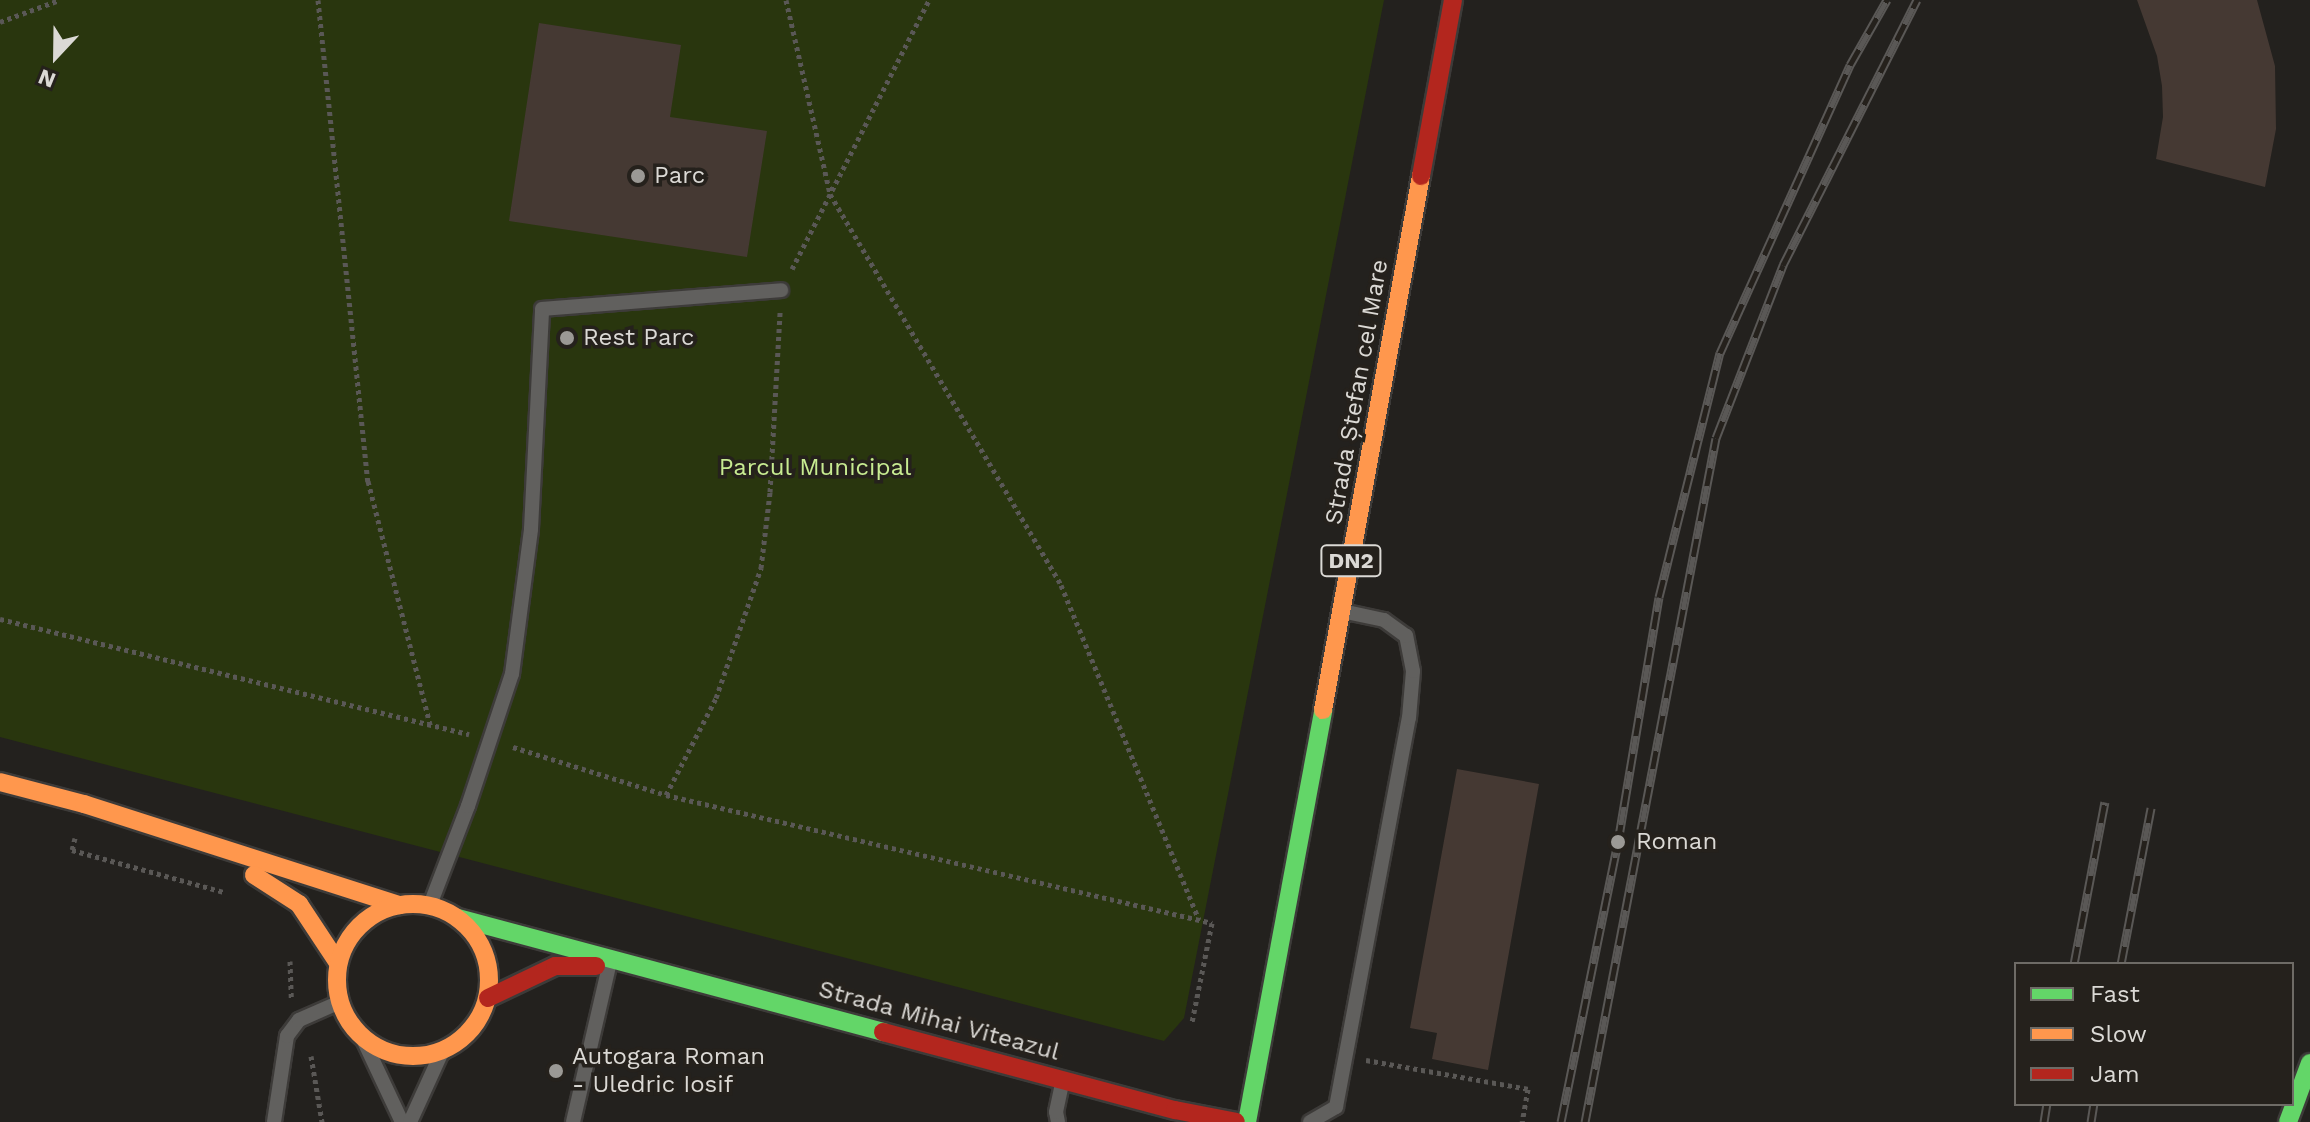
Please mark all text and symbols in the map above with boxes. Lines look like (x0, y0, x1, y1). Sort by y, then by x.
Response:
north arrow (16, 16, 96, 96)
text: N (35, 64, 59, 93)
place label: Parc (654, 162, 705, 190)
marker: Parc (629, 167, 647, 185)
street label: Strada Ștefan cel Mare (1319, 257, 1395, 527)
place label: Rest Parc (583, 324, 694, 352)
marker: Rest Parc (558, 329, 576, 347)
park label: Parcul Municipal (718, 454, 912, 482)
road number: DN2 (1319, 543, 1383, 579)
place label: Roman (1636, 828, 1717, 856)
marker: Roman (1607, 831, 1629, 853)
legend (2014, 962, 2294, 1106)
street label: Strada Mihai Viteazul (815, 975, 1063, 1067)
text: Fast (2090, 980, 2140, 1008)
text: Slow (2090, 1020, 2147, 1048)
place label: Autogara Roman - Uledric Iosif (572, 1043, 766, 1099)
text: Jam (2090, 1060, 2140, 1088)
marker: Autogara Roman - Uledric Iosif (547, 1062, 565, 1080)

